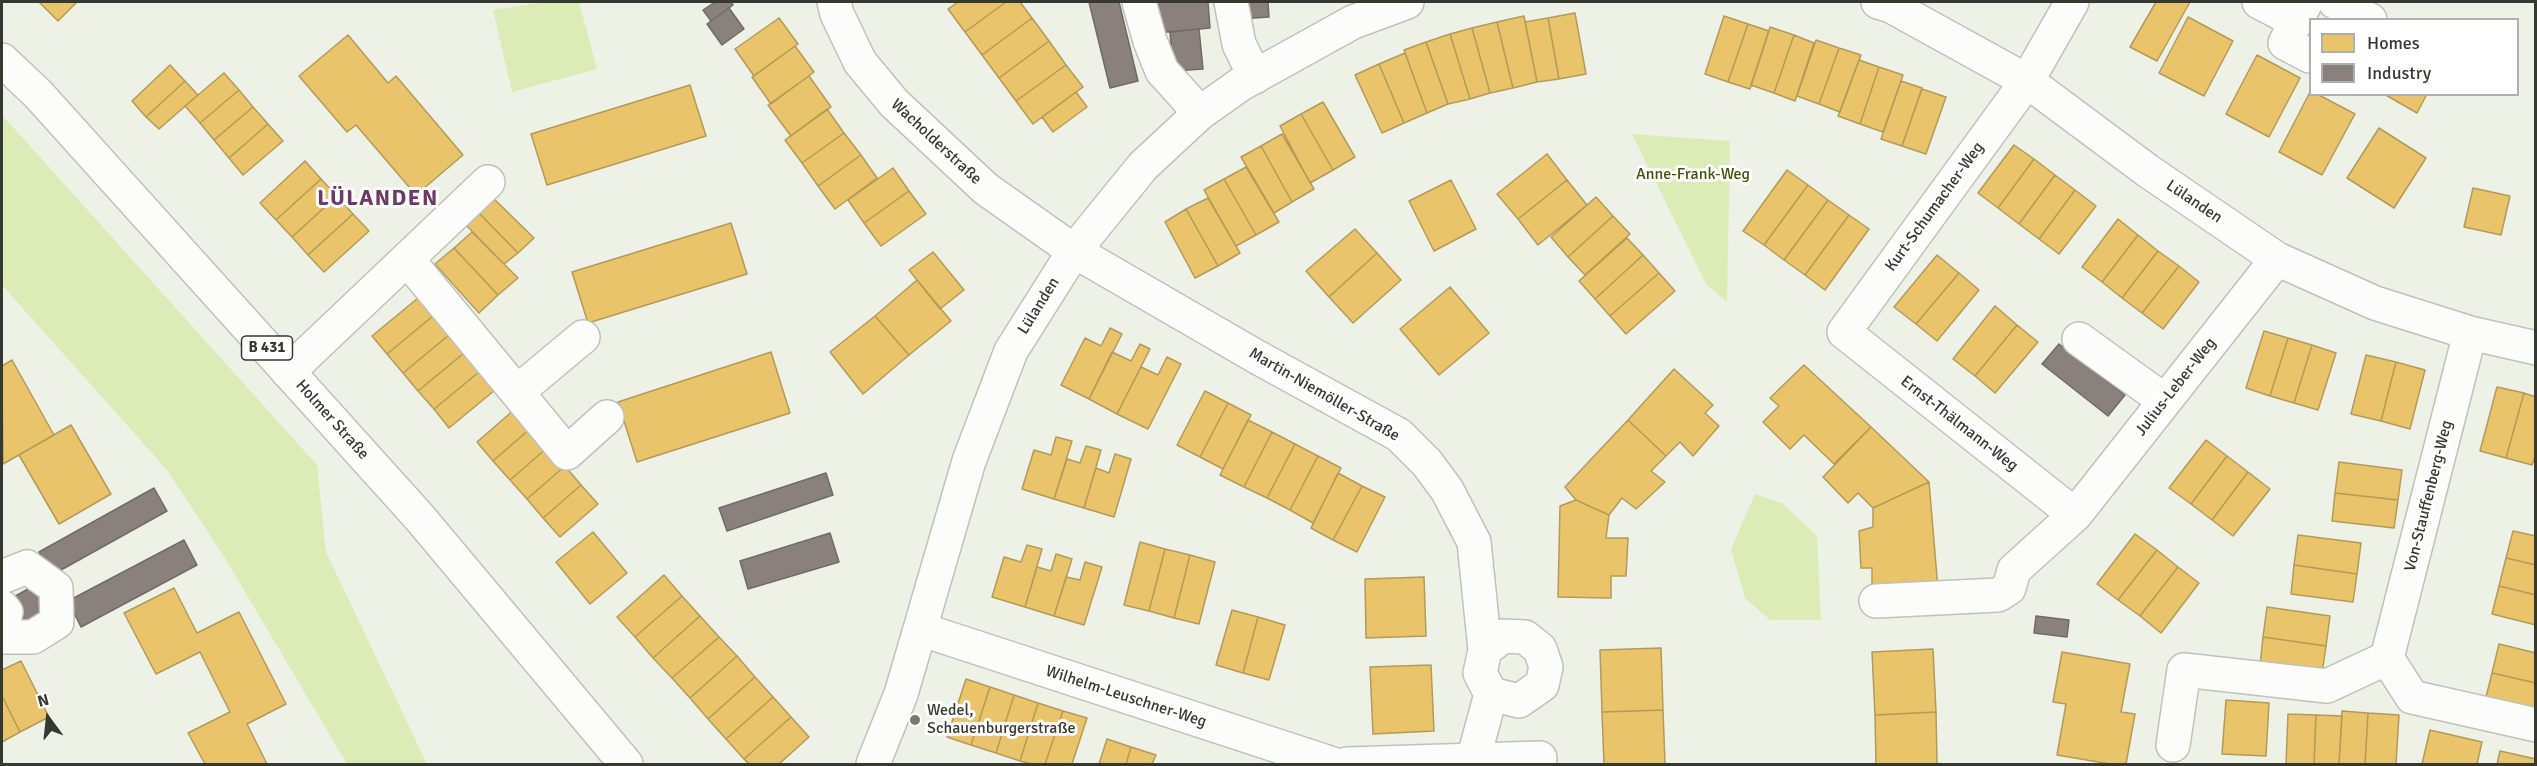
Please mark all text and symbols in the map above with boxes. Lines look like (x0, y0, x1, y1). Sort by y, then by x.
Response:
legend (2309, 18, 2519, 96)
text: Homes (2367, 32, 2420, 54)
text: Industry (2367, 62, 2431, 84)
street label: Wacholderstraße (887, 95, 985, 189)
street label: Kurt-Schumacher-Weg (1882, 139, 1988, 275)
park label: Anne-Frank-Weg (1636, 165, 1750, 185)
street label: Lülanden (2162, 176, 2226, 228)
district label: LÜLANDEN (317, 186, 439, 212)
street label: Lülanden (1014, 274, 1064, 338)
street label: Julius-Leber-Weg (2132, 334, 2220, 440)
road number: B 431 (242, 336, 292, 360)
street label: Martin-Niemöller-Straße (1245, 344, 1403, 446)
street label: Ernst-Thälmann-Weg (1896, 372, 2022, 476)
street label: Holmer Straße (291, 376, 373, 464)
street label: Von-Stauffenberg-Weg (2401, 419, 2457, 573)
street label: Wilhelm-Leuschner-Weg (1043, 662, 1209, 732)
north arrow (18, 688, 78, 748)
text: N (35, 690, 51, 712)
place label: Wedel, Schauenburgerstraße (927, 701, 1076, 739)
marker: Wedel, Schauenburgerstraße (908, 713, 922, 727)

